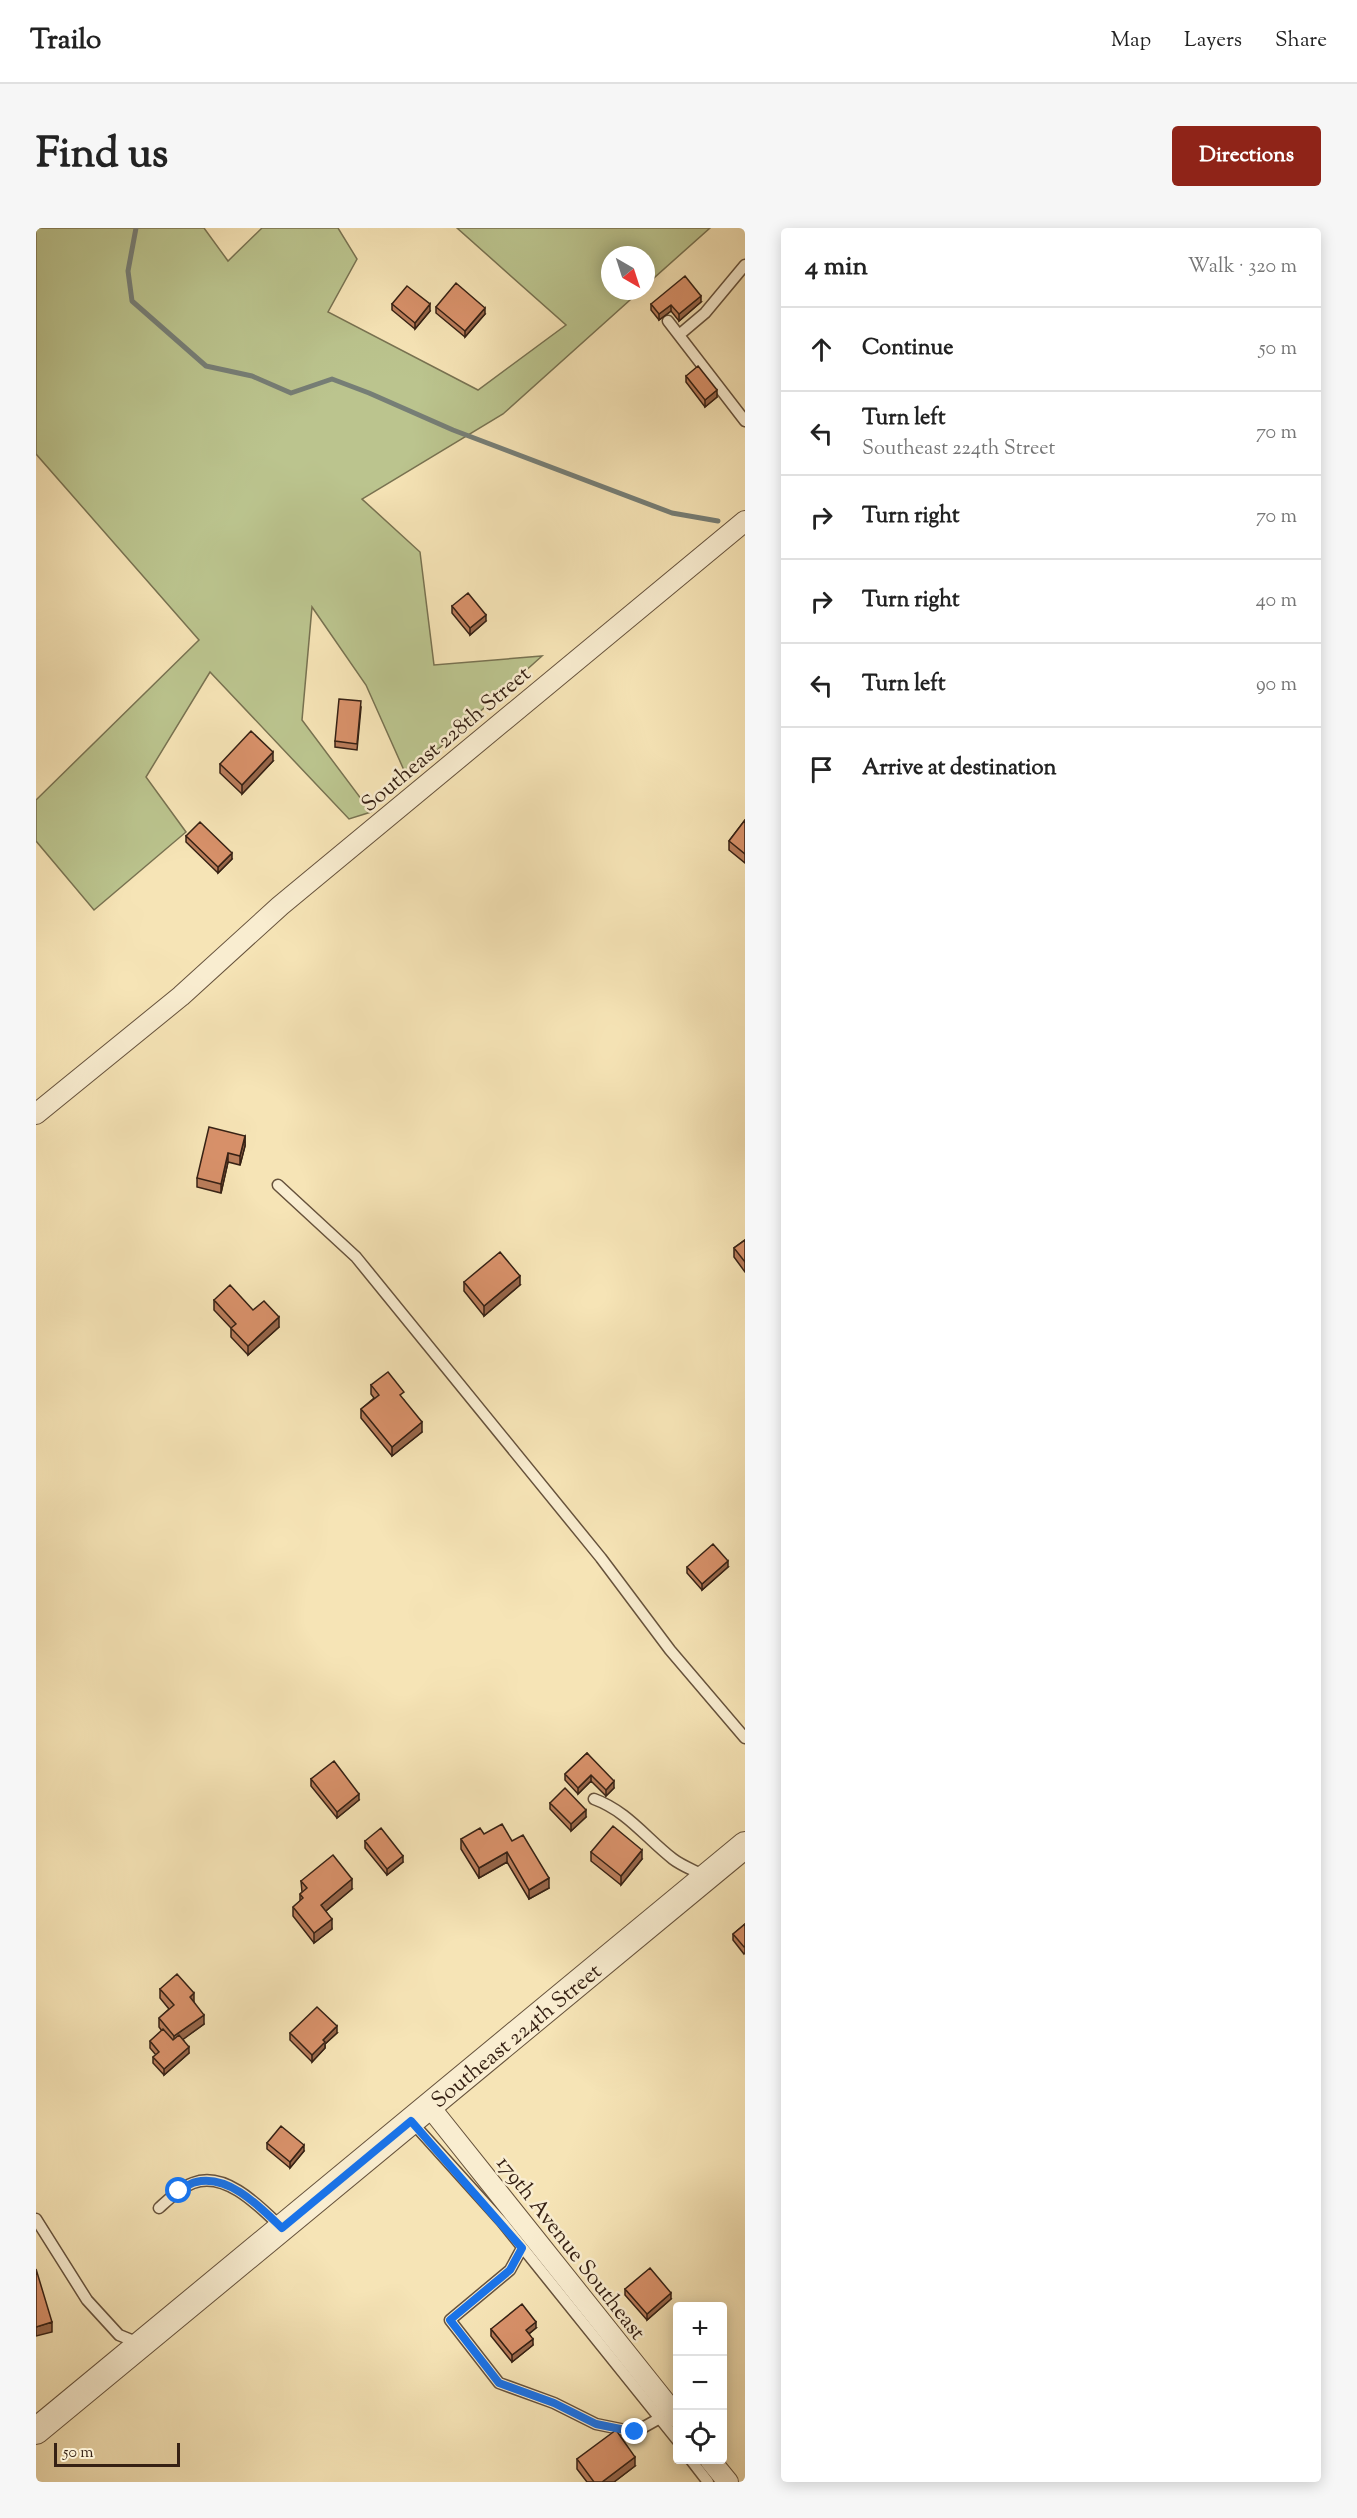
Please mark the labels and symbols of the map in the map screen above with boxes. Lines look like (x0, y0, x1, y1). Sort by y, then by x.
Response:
north arrow (601, 246, 655, 300)
street label: Southeast 228th Street (355, 659, 539, 821)
street label: Southeast 224th Street (425, 1957, 610, 2117)
street label: 179th Avenue Southeast (487, 2150, 652, 2348)
route start (165, 2177, 191, 2203)
route end (621, 2418, 647, 2444)
scale bar (54, 2440, 180, 2468)

